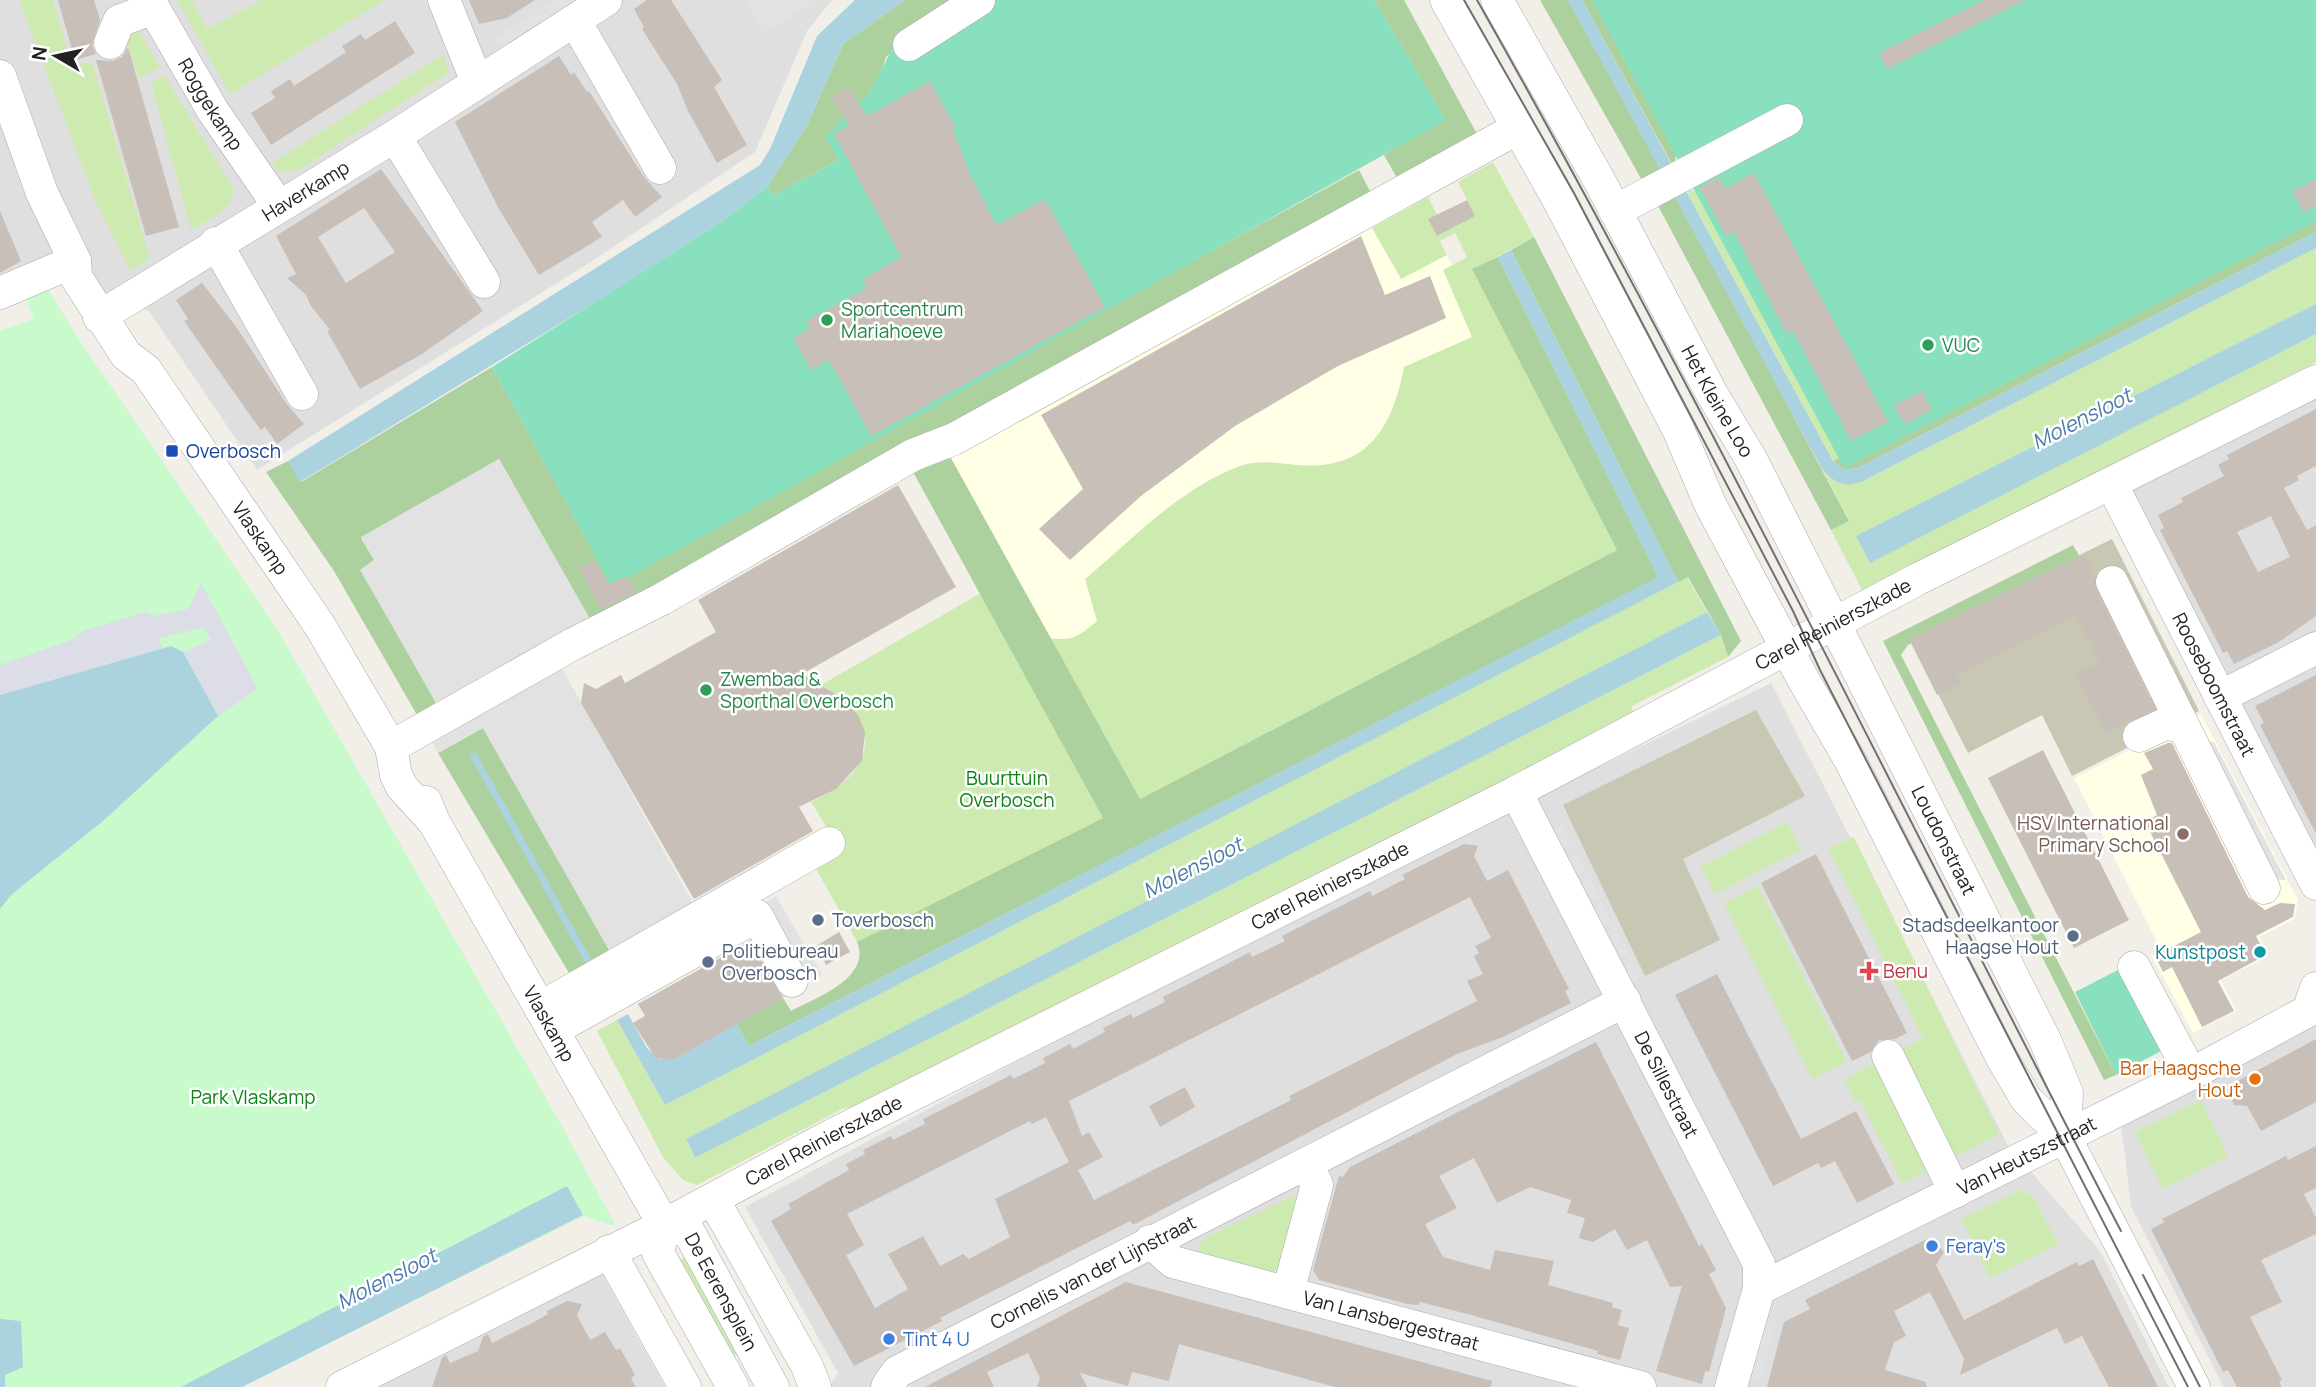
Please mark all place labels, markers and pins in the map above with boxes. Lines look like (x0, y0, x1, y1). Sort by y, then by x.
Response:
place label: Sportcentrum Mariahoeve (841, 296, 963, 344)
marker: Sportcentrum Mariahoeve (819, 312, 835, 328)
place label: VUC (1942, 332, 1980, 358)
marker: VUC (1920, 337, 1936, 353)
place label: Overbosch (186, 438, 281, 464)
marker: Overbosch (164, 443, 180, 459)
place label: Zwembad & Sporthal Overbosch (720, 666, 894, 714)
marker: Zwembad & Sporthal Overbosch (698, 682, 714, 698)
place label: HSV International Primary School (2017, 810, 2169, 858)
marker: HSV International Primary School (2175, 826, 2191, 842)
place label: Toverbosch (832, 907, 934, 933)
marker: Toverbosch (810, 912, 826, 928)
place label: Stadsdeelkantoor Haagse Hout (1902, 912, 2059, 960)
marker: Stadsdeelkantoor Haagse Hout (2065, 928, 2081, 944)
place label: Politiebureau Overbosch (722, 938, 839, 986)
place label: Kunstpost (2155, 939, 2246, 965)
marker: Kunstpost (2252, 944, 2268, 960)
marker: Politiebureau Overbosch (700, 954, 716, 970)
place label: Benu (1883, 958, 1928, 984)
marker: Benu (1861, 963, 1877, 979)
place label: Bar Haagsche Hout (2120, 1055, 2241, 1103)
marker: Bar Haagsche Hout (2247, 1071, 2263, 1087)
place label: Feray's (1946, 1233, 2005, 1259)
marker: Feray's (1924, 1238, 1940, 1254)
place label: Tint 4 U (903, 1326, 970, 1352)
marker: Tint 4 U (881, 1331, 897, 1347)

